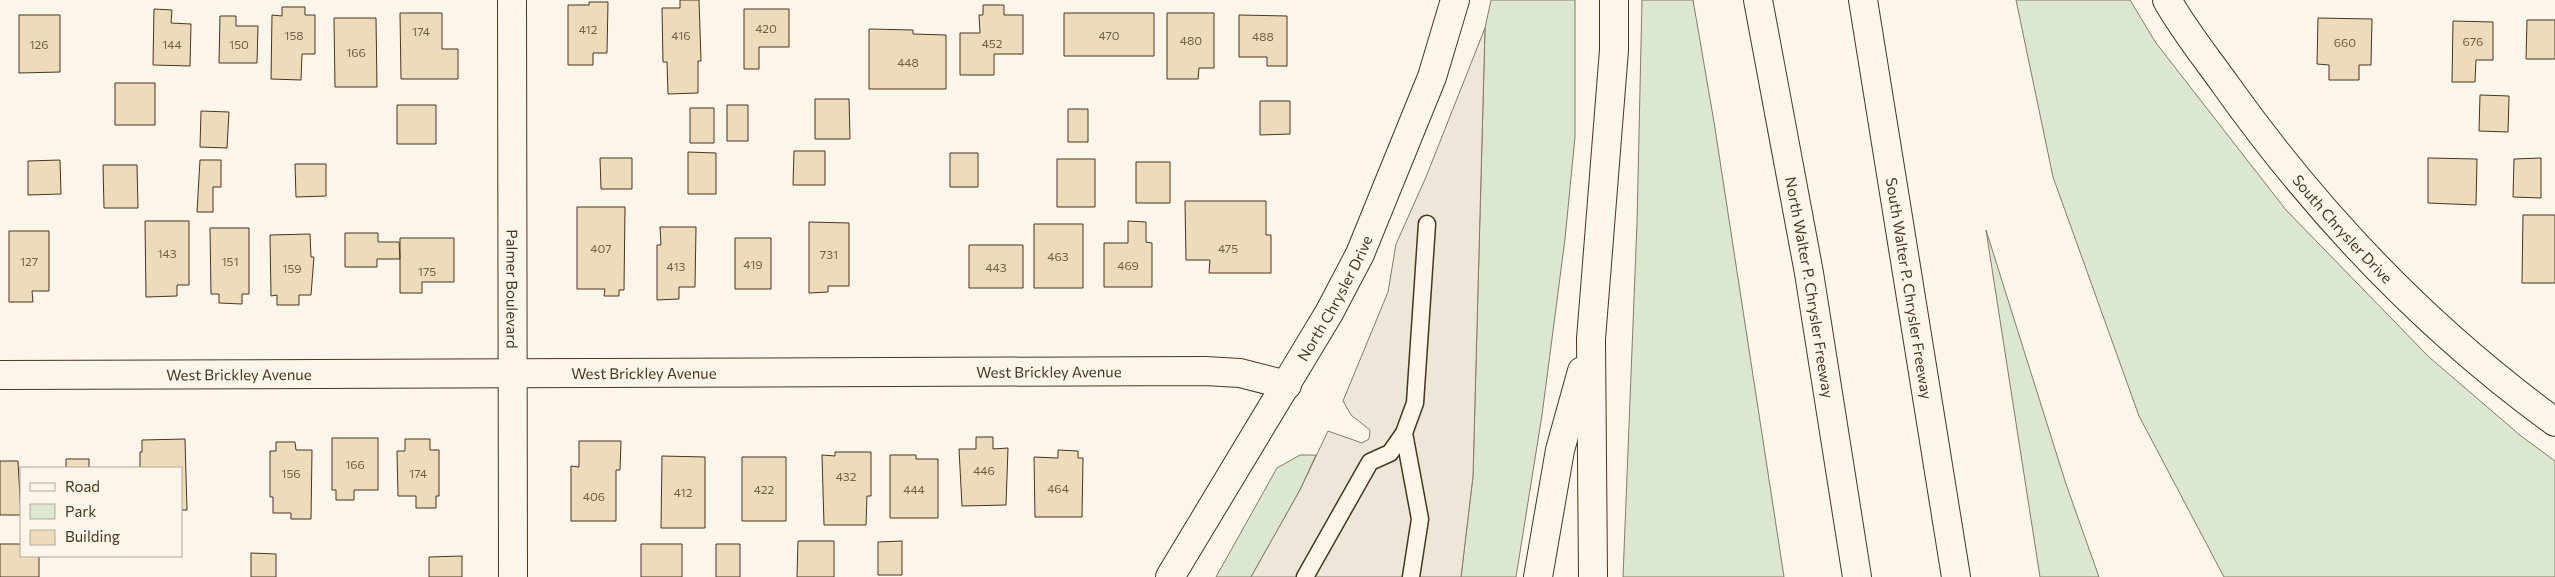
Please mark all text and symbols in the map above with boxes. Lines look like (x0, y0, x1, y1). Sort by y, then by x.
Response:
house number: 420 (755, 21, 777, 35)
house number: 412 (579, 22, 598, 36)
house number: 174 (412, 24, 430, 38)
house number: 158 (284, 28, 304, 42)
house number: 416 (671, 28, 691, 42)
house number: 470 (1098, 28, 1120, 42)
house number: 488 (1252, 29, 1274, 43)
house number: 480 (1180, 33, 1202, 47)
house number: 676 (2463, 34, 2483, 48)
house number: 660 (2334, 35, 2356, 49)
house number: 452 (982, 36, 1003, 50)
house number: 126 (29, 37, 49, 51)
house number: 144 (162, 37, 182, 51)
house number: 150 (229, 37, 249, 51)
house number: 166 (346, 45, 366, 59)
house number: 448 (897, 55, 919, 69)
street label: South Chrysler Drive (2289, 171, 2397, 287)
street label: North Walter P. Chrysler Freeway (1782, 175, 1838, 400)
street label: South Walter P. Chrysler Freeway (1883, 176, 1936, 401)
street label: Palmer Boulevard (503, 229, 522, 349)
street label: North Chrysler Drive (1293, 233, 1376, 364)
house number: 407 (590, 241, 612, 255)
house number: 475 (1218, 241, 1238, 255)
house number: 143 (157, 246, 177, 260)
house number: 731 (820, 247, 838, 261)
house number: 463 (1047, 249, 1069, 263)
house number: 127 (20, 254, 38, 268)
house number: 151 (221, 254, 239, 268)
house number: 419 (743, 257, 763, 271)
house number: 469 (1117, 258, 1139, 272)
house number: 413 (667, 259, 686, 273)
house number: 443 (985, 260, 1007, 274)
house number: 159 (282, 261, 302, 275)
house number: 175 (418, 264, 436, 278)
street label: West Brickley Avenue (976, 362, 1122, 381)
street label: West Brickley Avenue (571, 364, 717, 382)
street label: West Brickley Avenue (166, 365, 312, 383)
house number: 166 (345, 457, 365, 471)
house number: 446 (973, 463, 995, 477)
house number: 156 (281, 466, 301, 480)
house number: 174 (409, 466, 427, 480)
legend (20, 467, 182, 557)
house number: 432 (836, 469, 857, 483)
text: Road (65, 477, 100, 495)
house number: 464 (1047, 481, 1069, 495)
house number: 422 (754, 482, 775, 496)
house number: 444 (903, 482, 925, 496)
house number: 412 (674, 485, 693, 499)
house number: 406 (583, 489, 605, 503)
text: Park (65, 502, 96, 520)
text: Building (65, 527, 120, 545)

